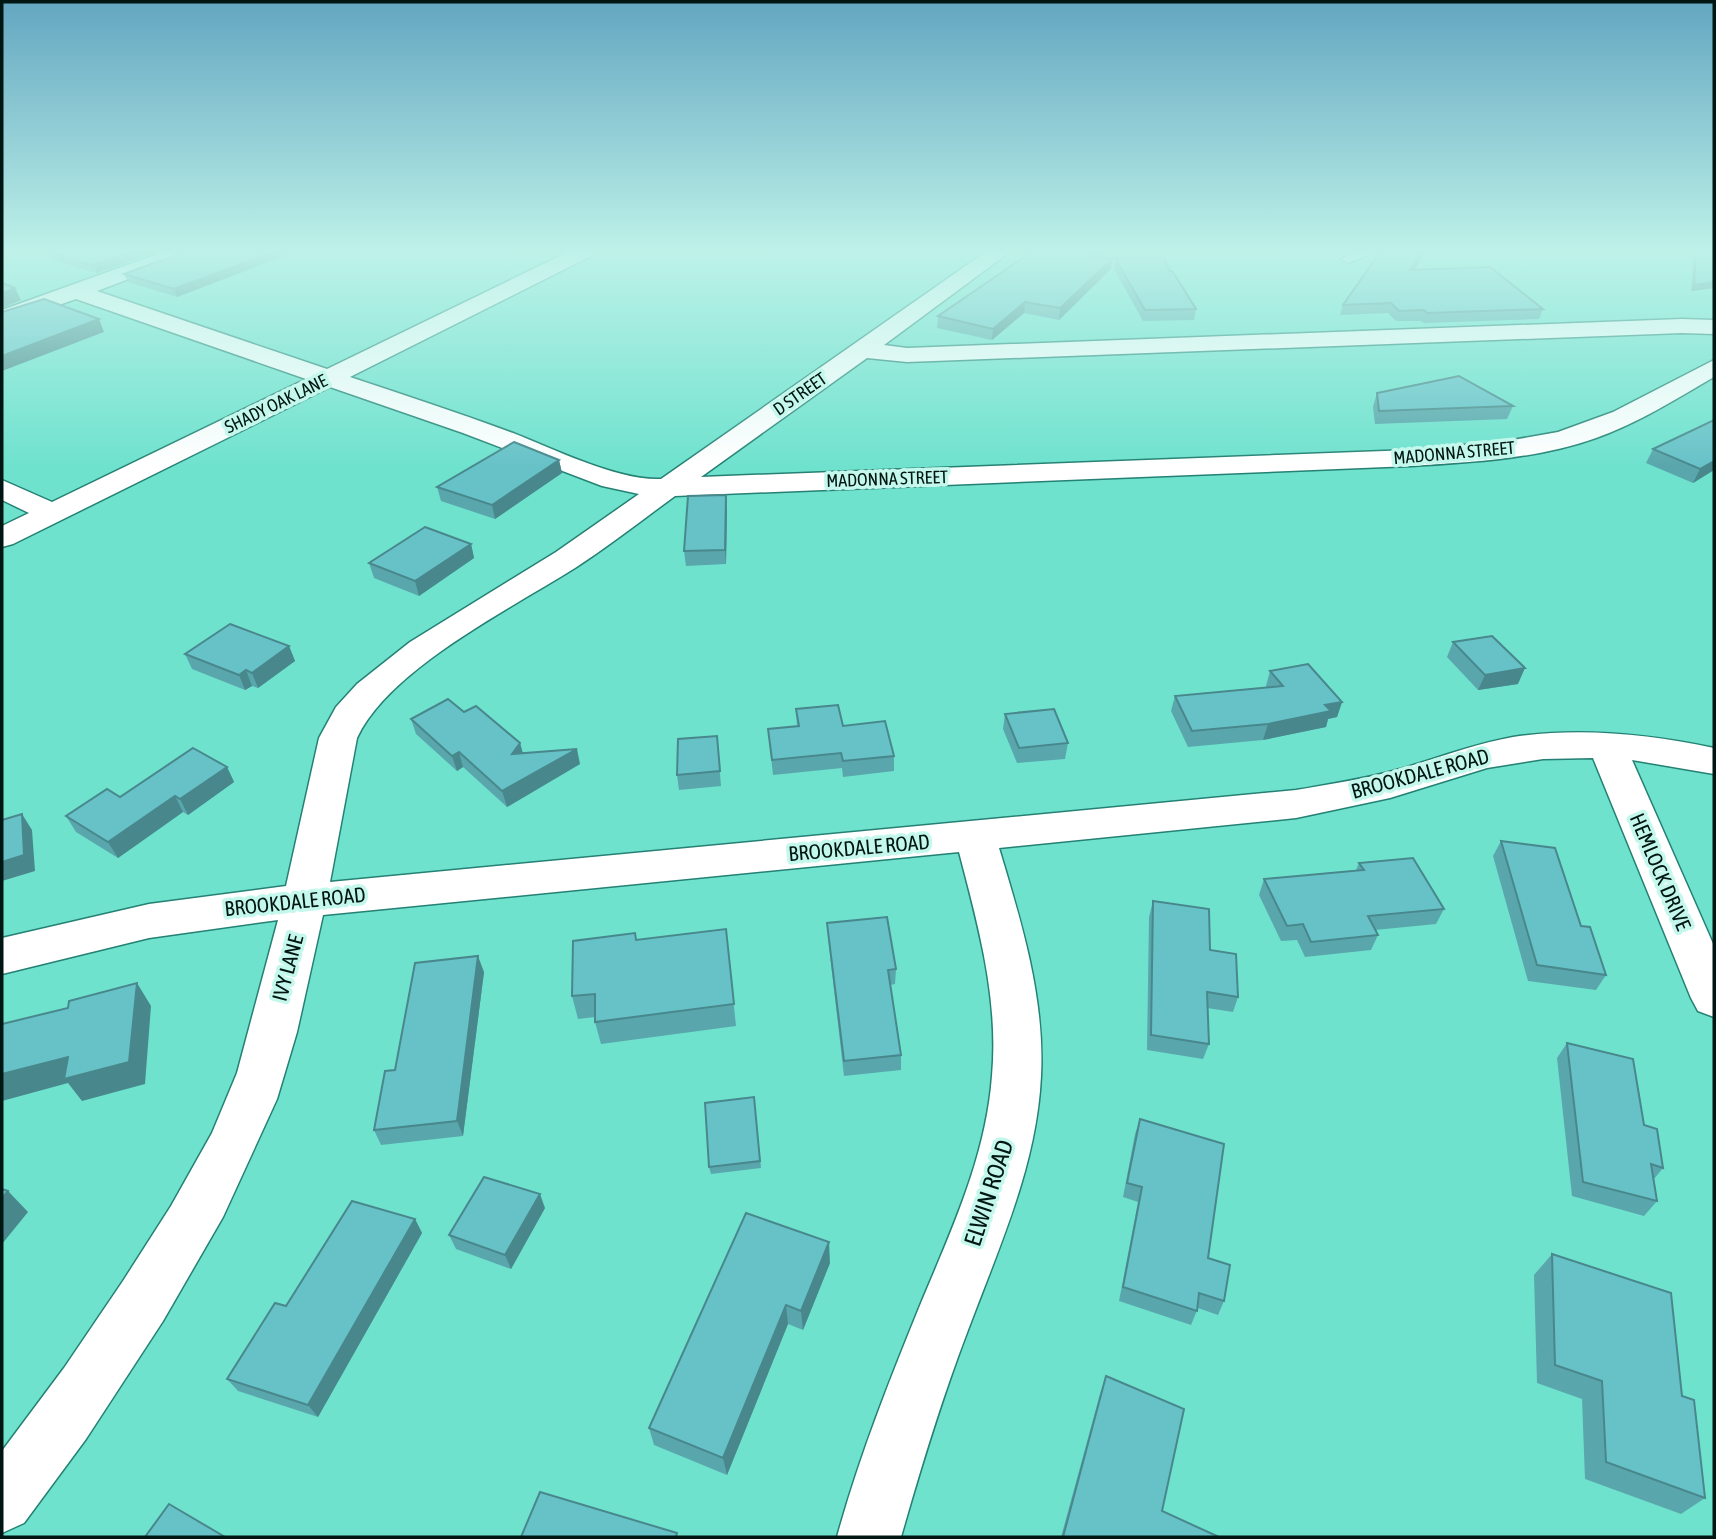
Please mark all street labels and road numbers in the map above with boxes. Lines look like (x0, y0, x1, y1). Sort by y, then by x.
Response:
street label: D STREET (769, 368, 830, 419)
street label: SHADY OAK LANE (221, 370, 331, 437)
street label: MADONNA STREET (1392, 437, 1516, 468)
street label: MADONNA STREET (826, 466, 948, 491)
street label: BROOKDALE ROAD (1348, 743, 1491, 803)
street label: HEMLOCK DRIVE (1626, 810, 1696, 934)
street label: BROOKDALE ROAD (787, 829, 931, 865)
street label: BROOKDALE ROAD (223, 882, 367, 920)
street label: IVY LANE (267, 932, 307, 1004)
street label: ELWIN ROAD (959, 1136, 1018, 1249)

